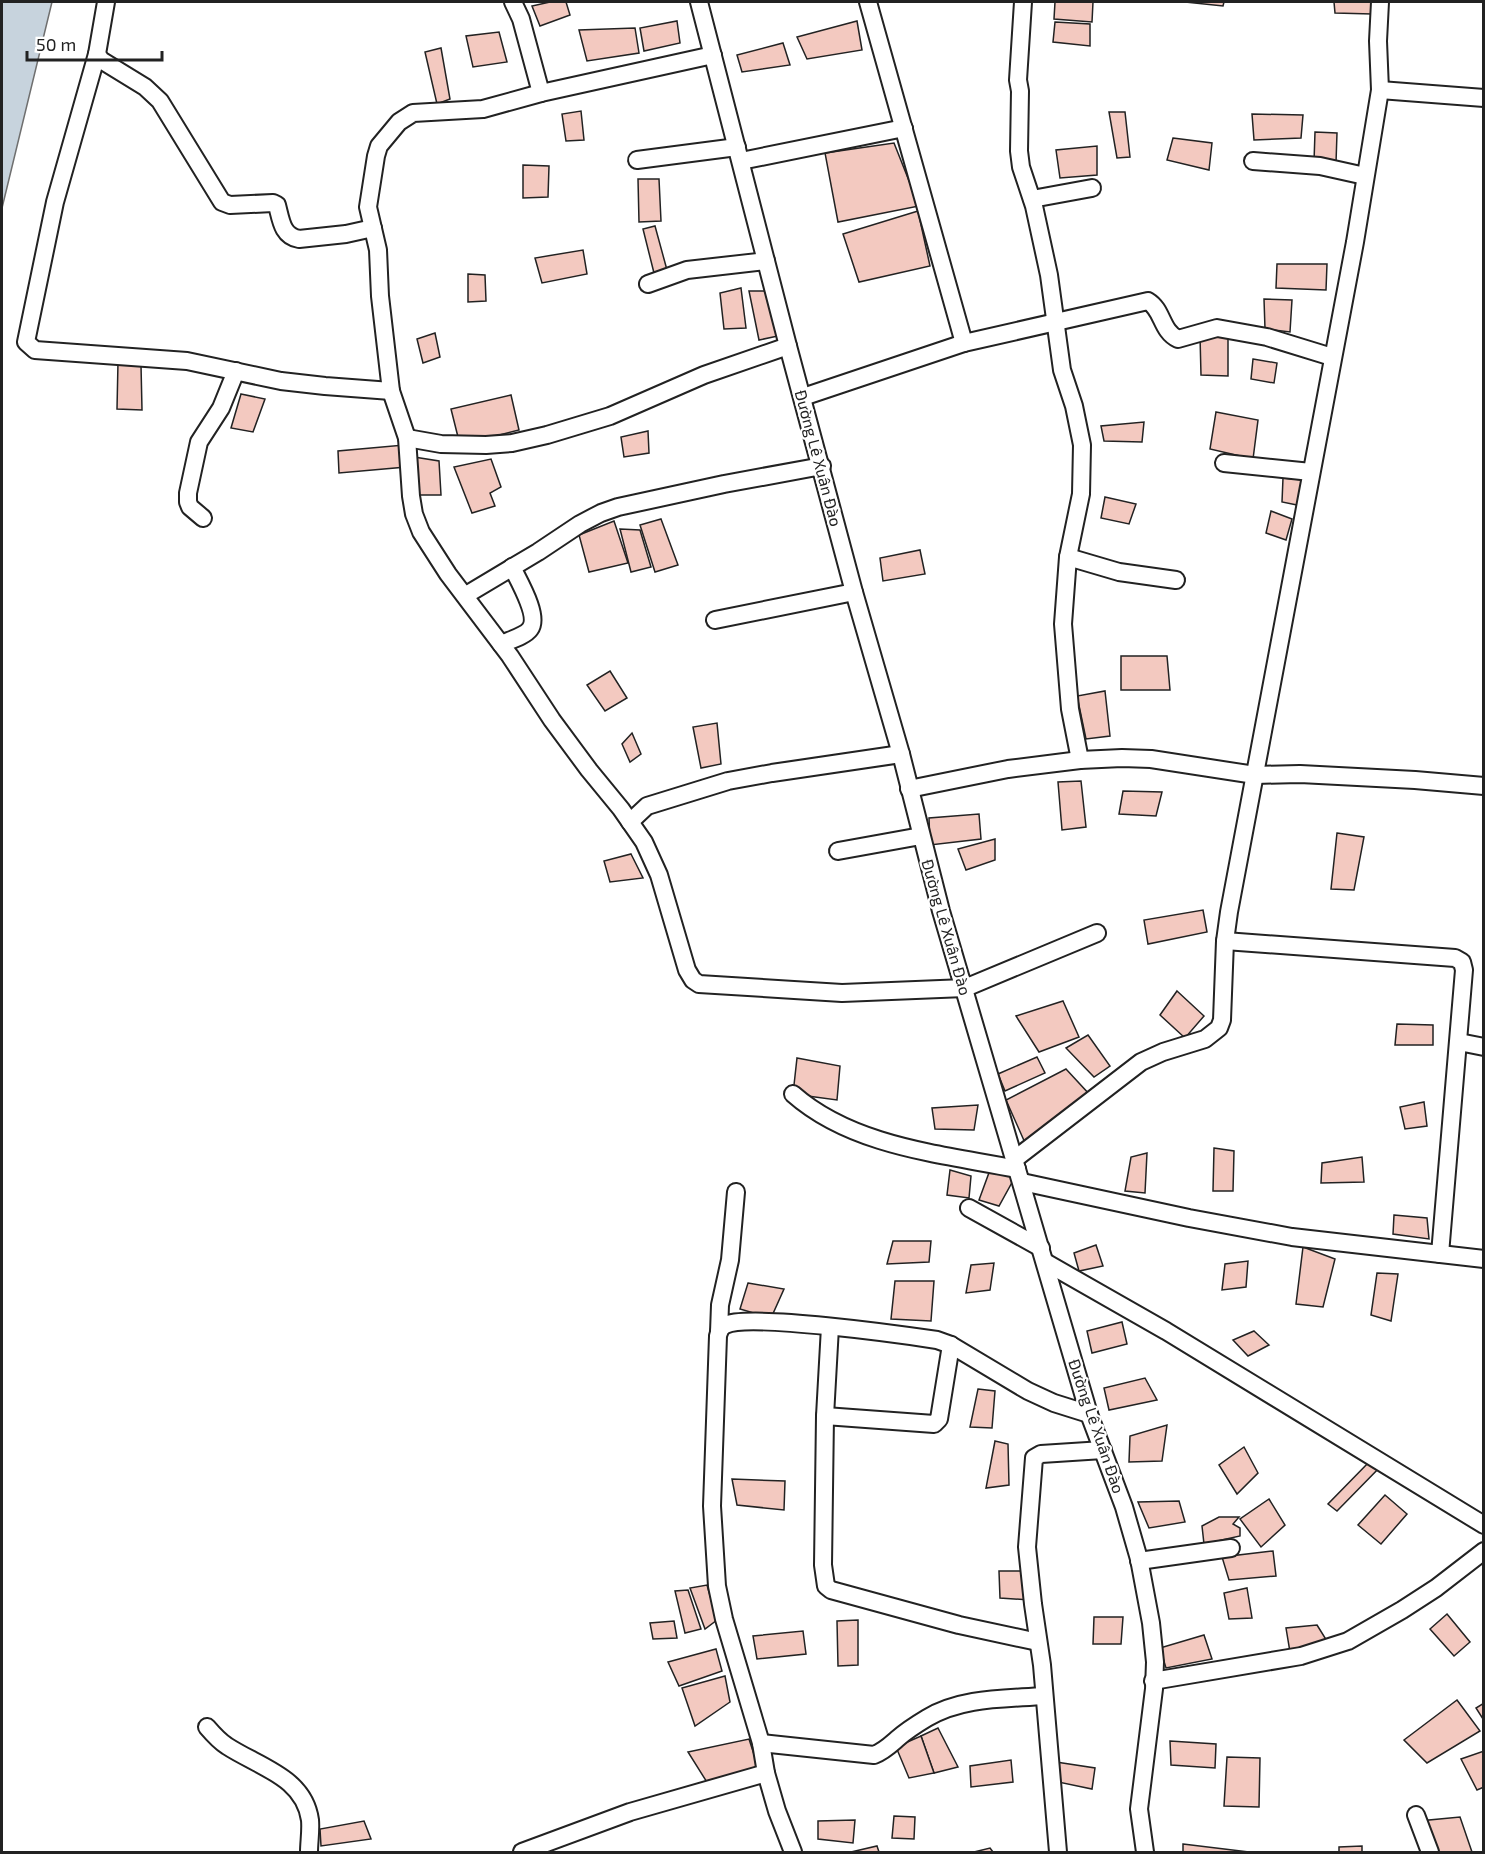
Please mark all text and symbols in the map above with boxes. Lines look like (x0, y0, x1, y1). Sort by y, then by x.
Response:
scale bar (27, 24, 162, 62)
text: 50 m (36, 33, 76, 55)
street label: Đường Lê Xuân Đào (792, 388, 846, 528)
street label: Đường Lê Xuân Đào (918, 857, 976, 997)
street label: Đường Lê Xuân Đào (1065, 1356, 1129, 1496)

